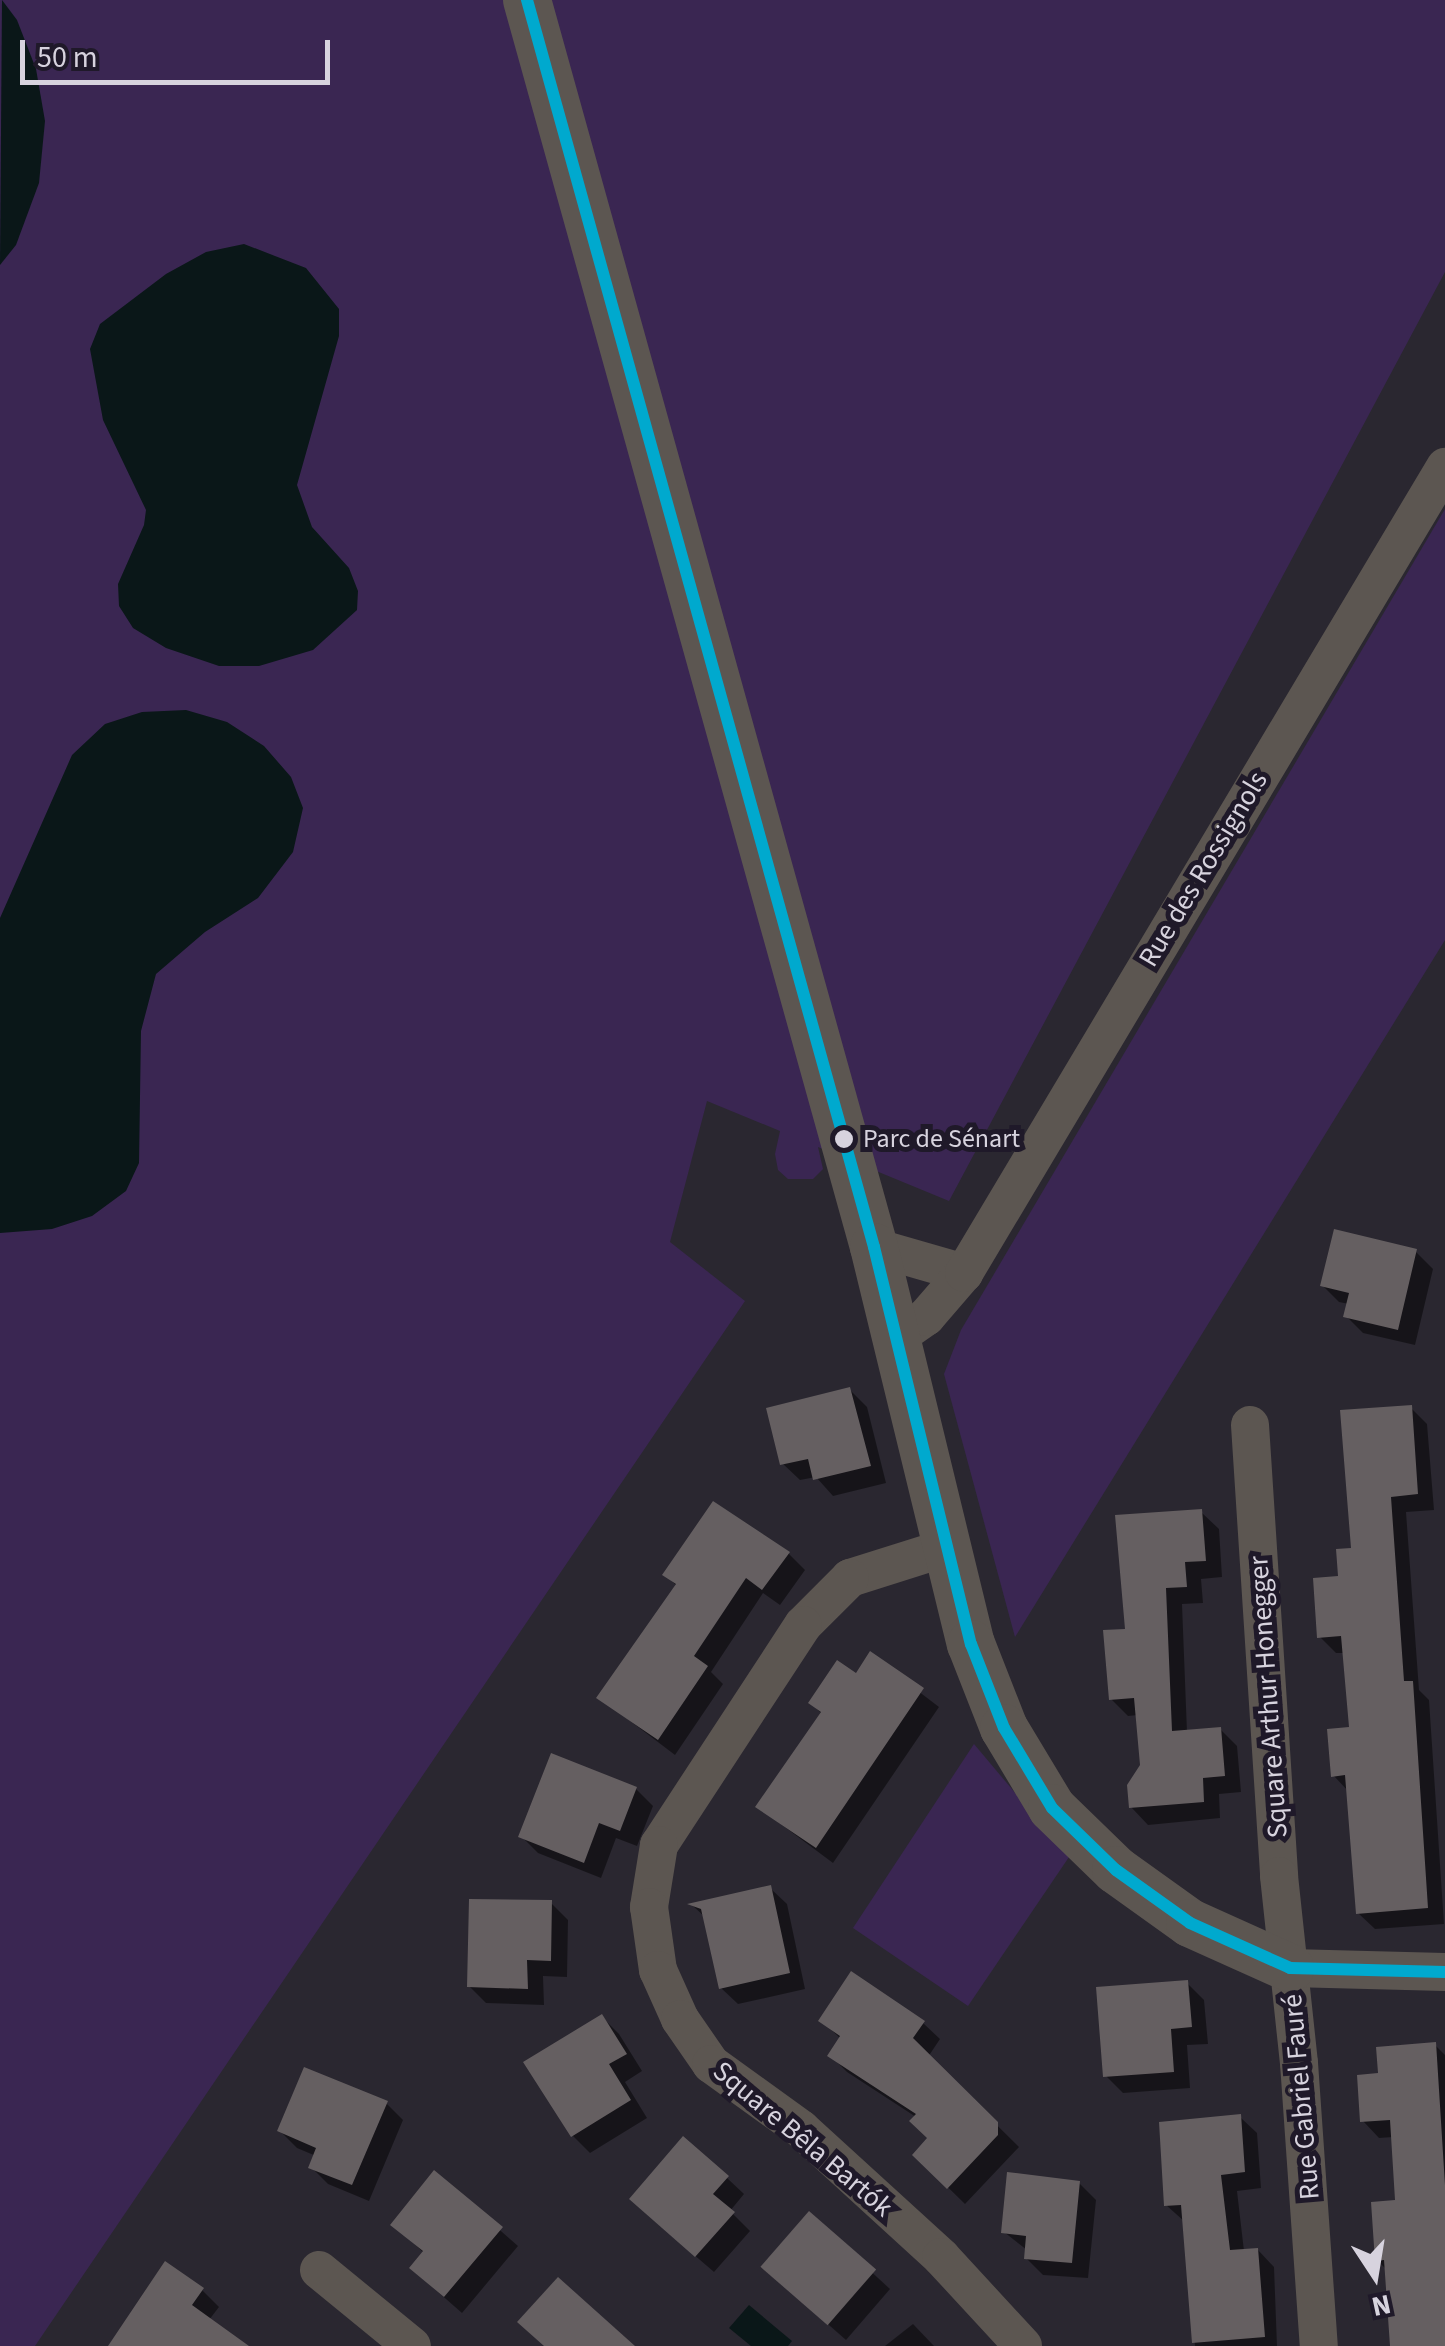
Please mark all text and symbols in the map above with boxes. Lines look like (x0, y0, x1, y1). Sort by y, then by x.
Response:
scale bar (25, 20, 335, 82)
text: 50 m (37, 36, 98, 79)
street label: Rue des Rossignols (1131, 765, 1275, 973)
place label: Parc de Sénart (863, 1123, 1020, 1155)
marker: Parc de Sénart (834, 1129, 854, 1149)
street label: Square Arthur Honegger (1241, 1555, 1295, 1839)
street label: Rue Gabriel Fauré (1275, 1993, 1327, 2201)
street label: Square Bêla Bartók (706, 2054, 900, 2224)
north arrow (1325, 2226, 1425, 2326)
text: N (1368, 2284, 1395, 2327)

